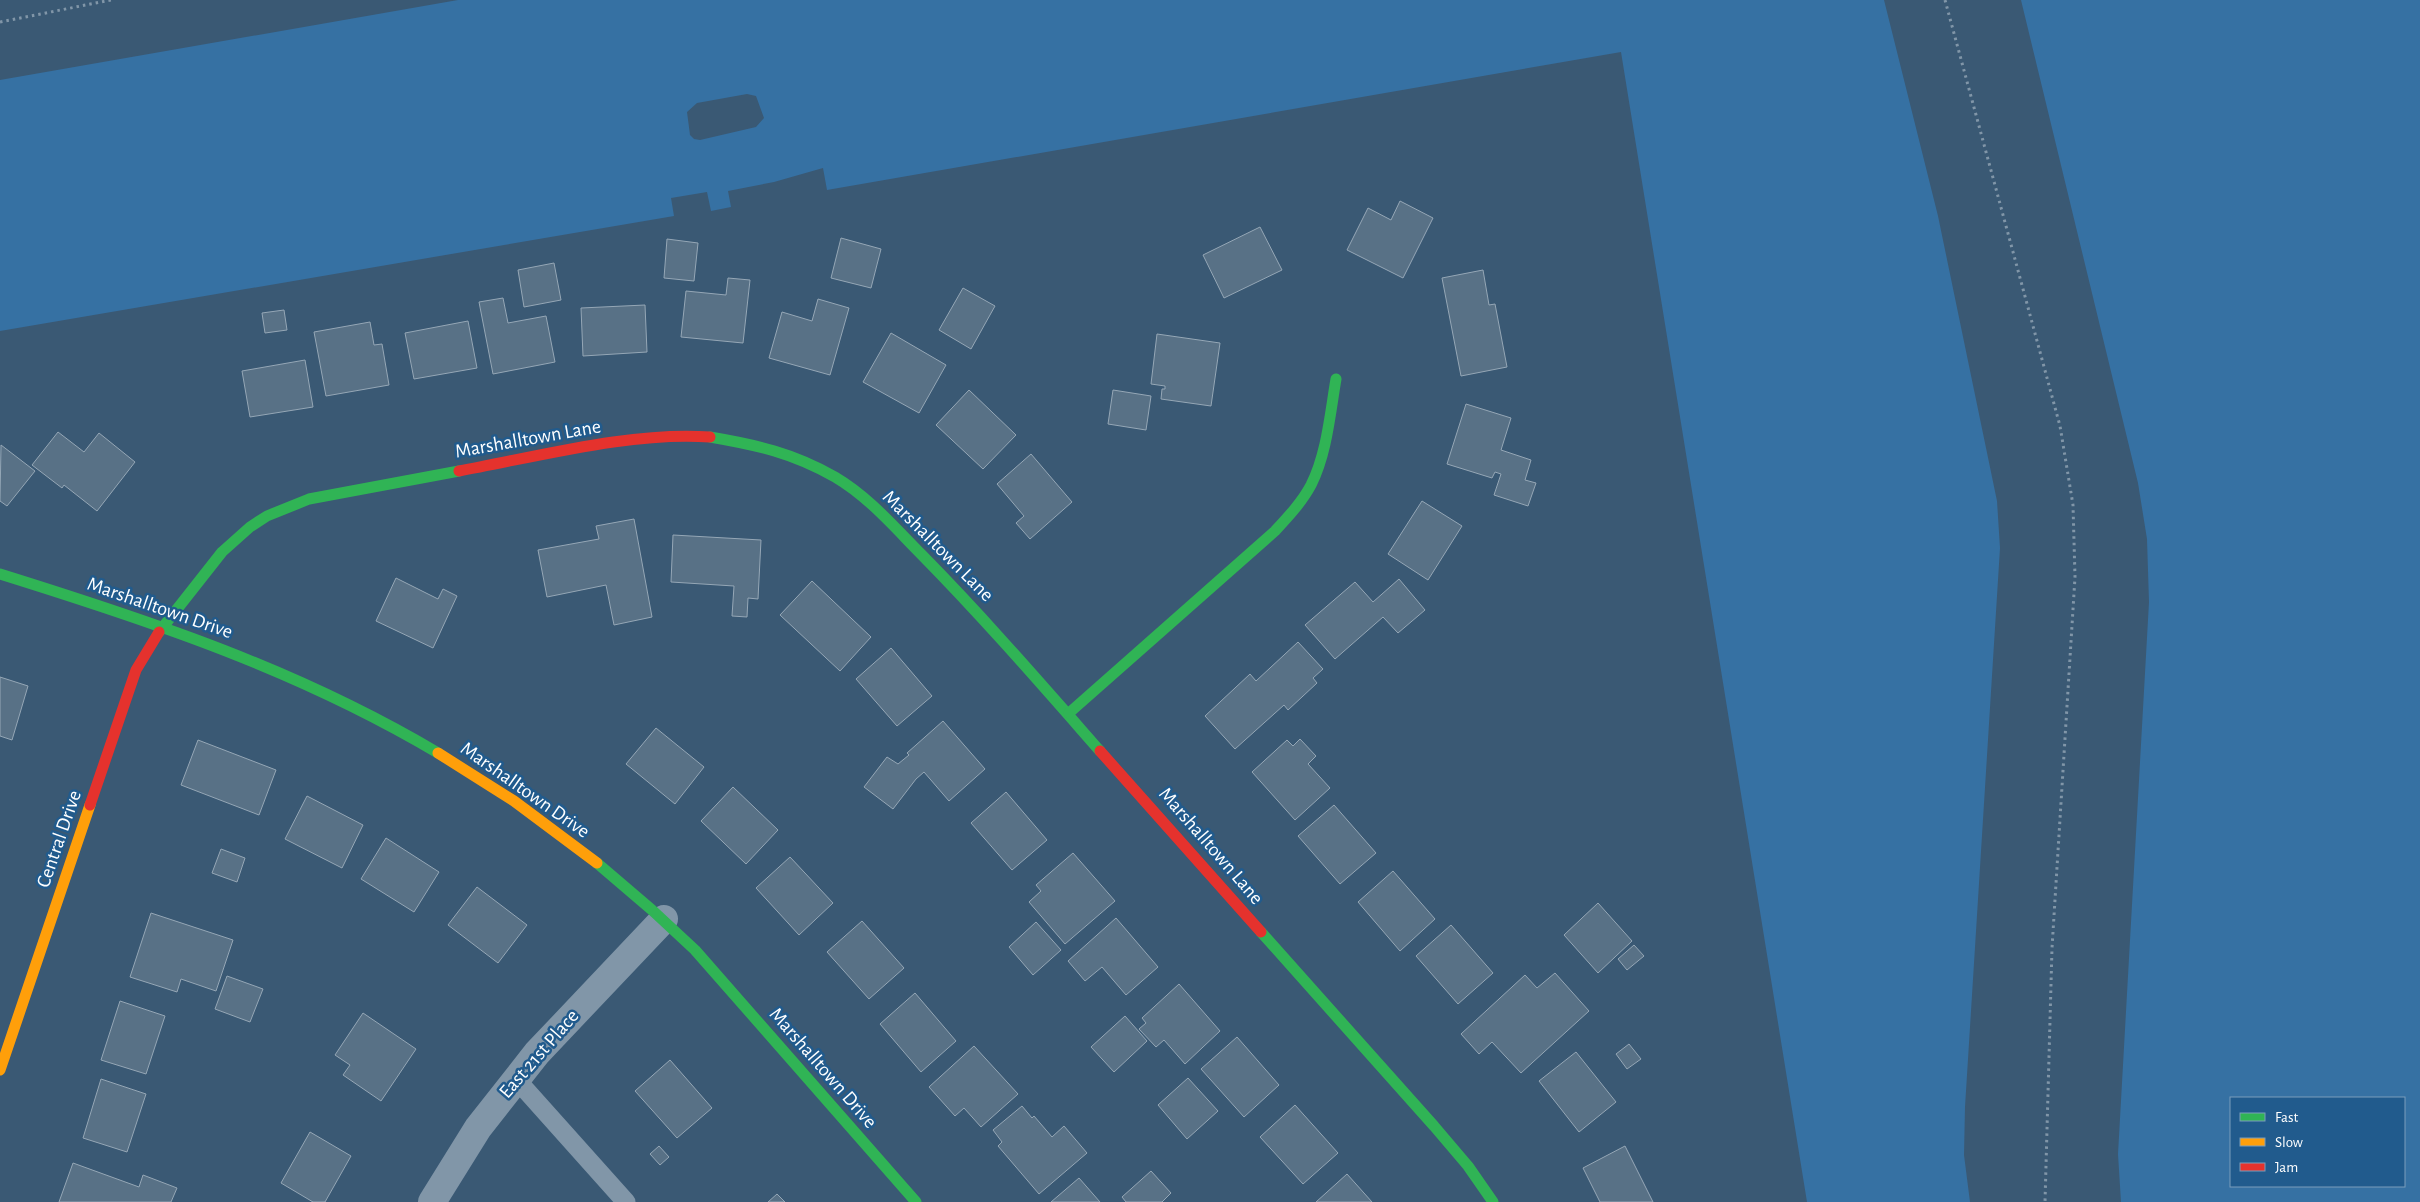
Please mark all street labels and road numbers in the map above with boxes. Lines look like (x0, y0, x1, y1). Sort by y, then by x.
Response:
street label: Marshalltown Lane (454, 416, 602, 462)
street label: Marshalltown Lane (879, 487, 997, 605)
street label: Marshalltown Drive (85, 574, 235, 642)
street label: Marshalltown Drive (457, 738, 593, 842)
street label: Marshalltown Lane (1155, 784, 1267, 908)
street label: Central Drive (33, 788, 85, 890)
street label: Marshalltown Drive (765, 1004, 881, 1132)
street label: East 21st Place (495, 1006, 583, 1102)

